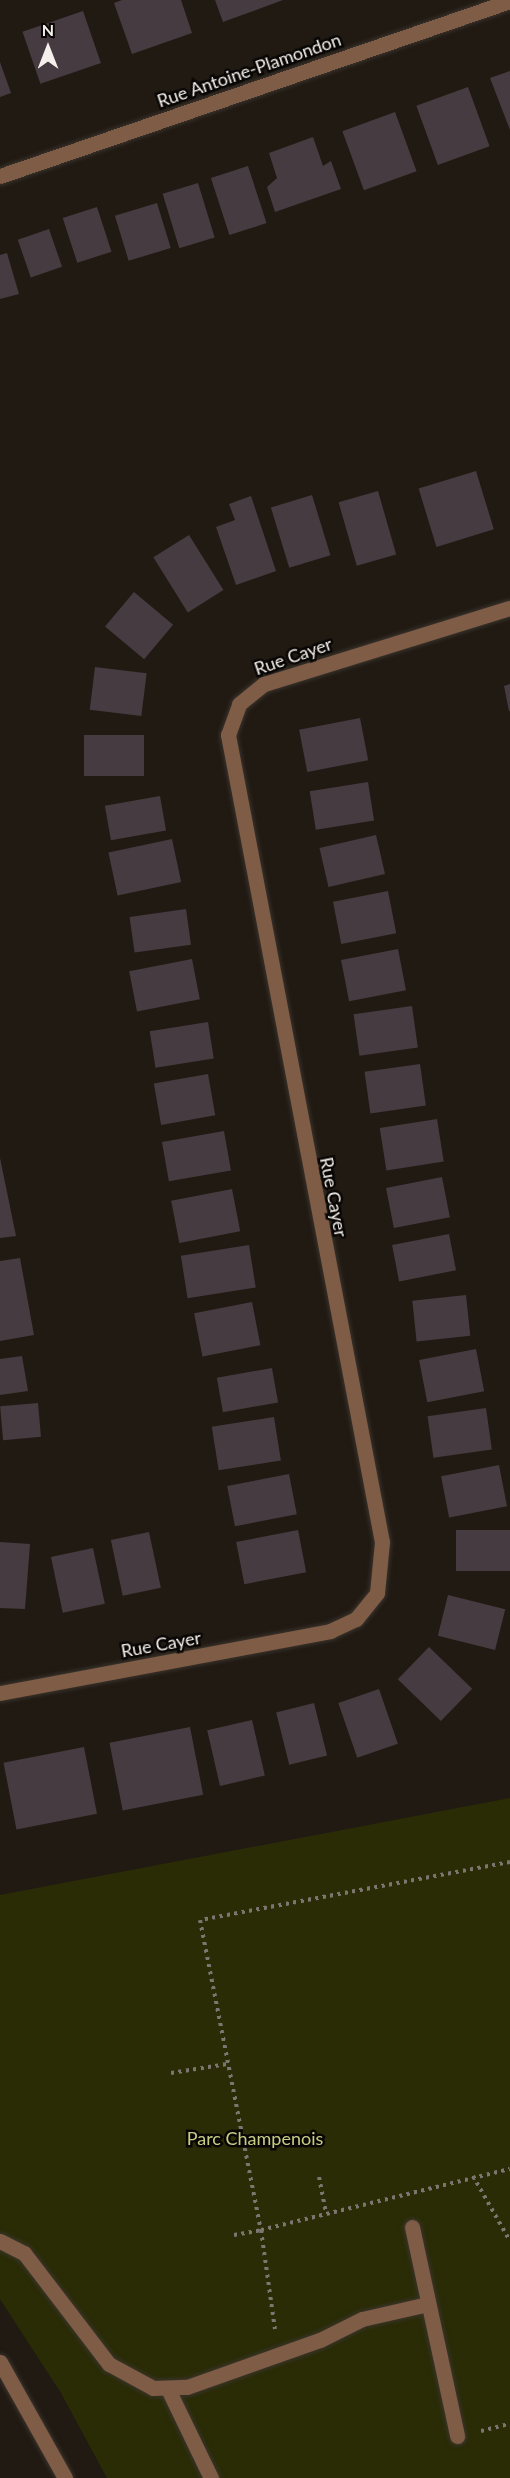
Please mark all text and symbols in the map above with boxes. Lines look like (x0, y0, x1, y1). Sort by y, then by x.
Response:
north arrow (18, 18, 78, 78)
text: N (42, 20, 54, 39)
street label: Rue Antoine-Plamondon (154, 28, 344, 112)
street label: Rue Cayer (251, 633, 335, 679)
street label: Rue Cayer (316, 1155, 352, 1239)
street label: Rue Cayer (119, 1626, 203, 1662)
park label: Parc Champenois (187, 2127, 323, 2149)

